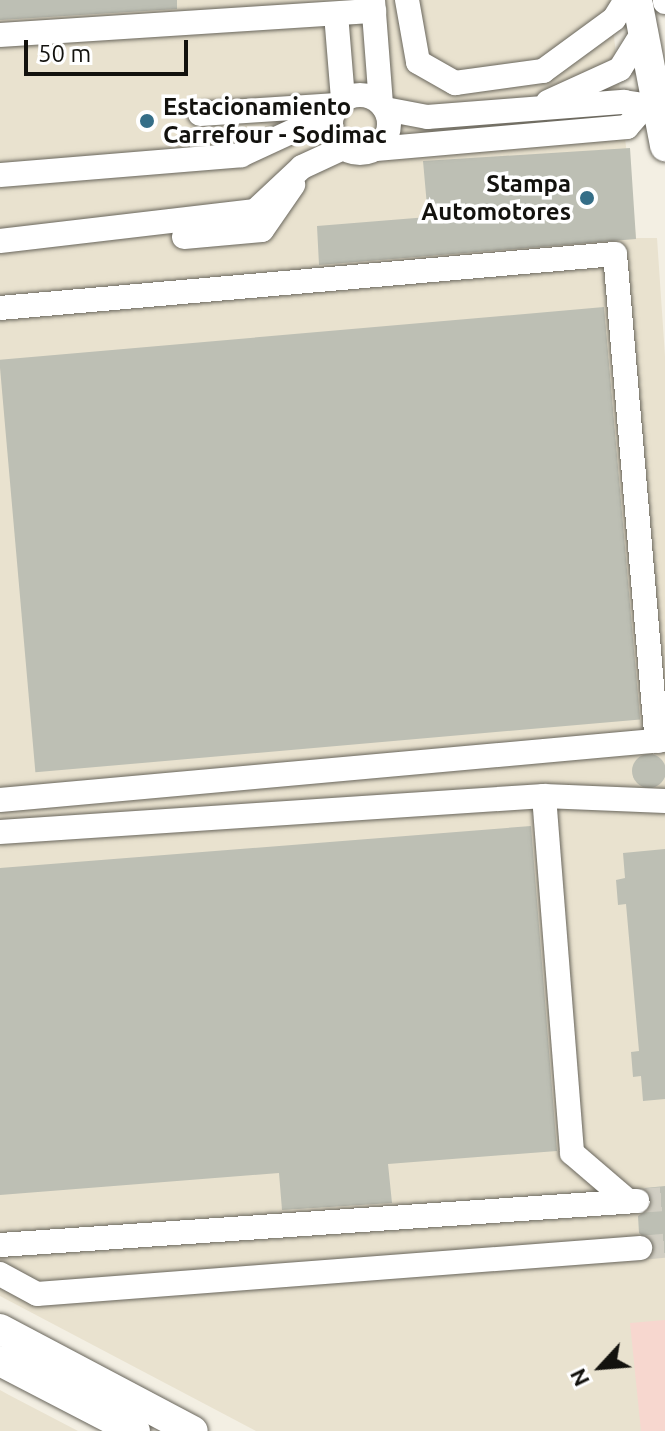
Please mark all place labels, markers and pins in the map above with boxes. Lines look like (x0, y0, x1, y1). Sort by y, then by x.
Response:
place label: Estacionamiento Carrefour - Sodimac (163, 93, 387, 149)
marker: Estacionamiento Carrefour - Sodimac (138, 112, 156, 130)
place label: Stampa Automotores (421, 170, 571, 226)
marker: Stampa Automotores (578, 189, 596, 207)

